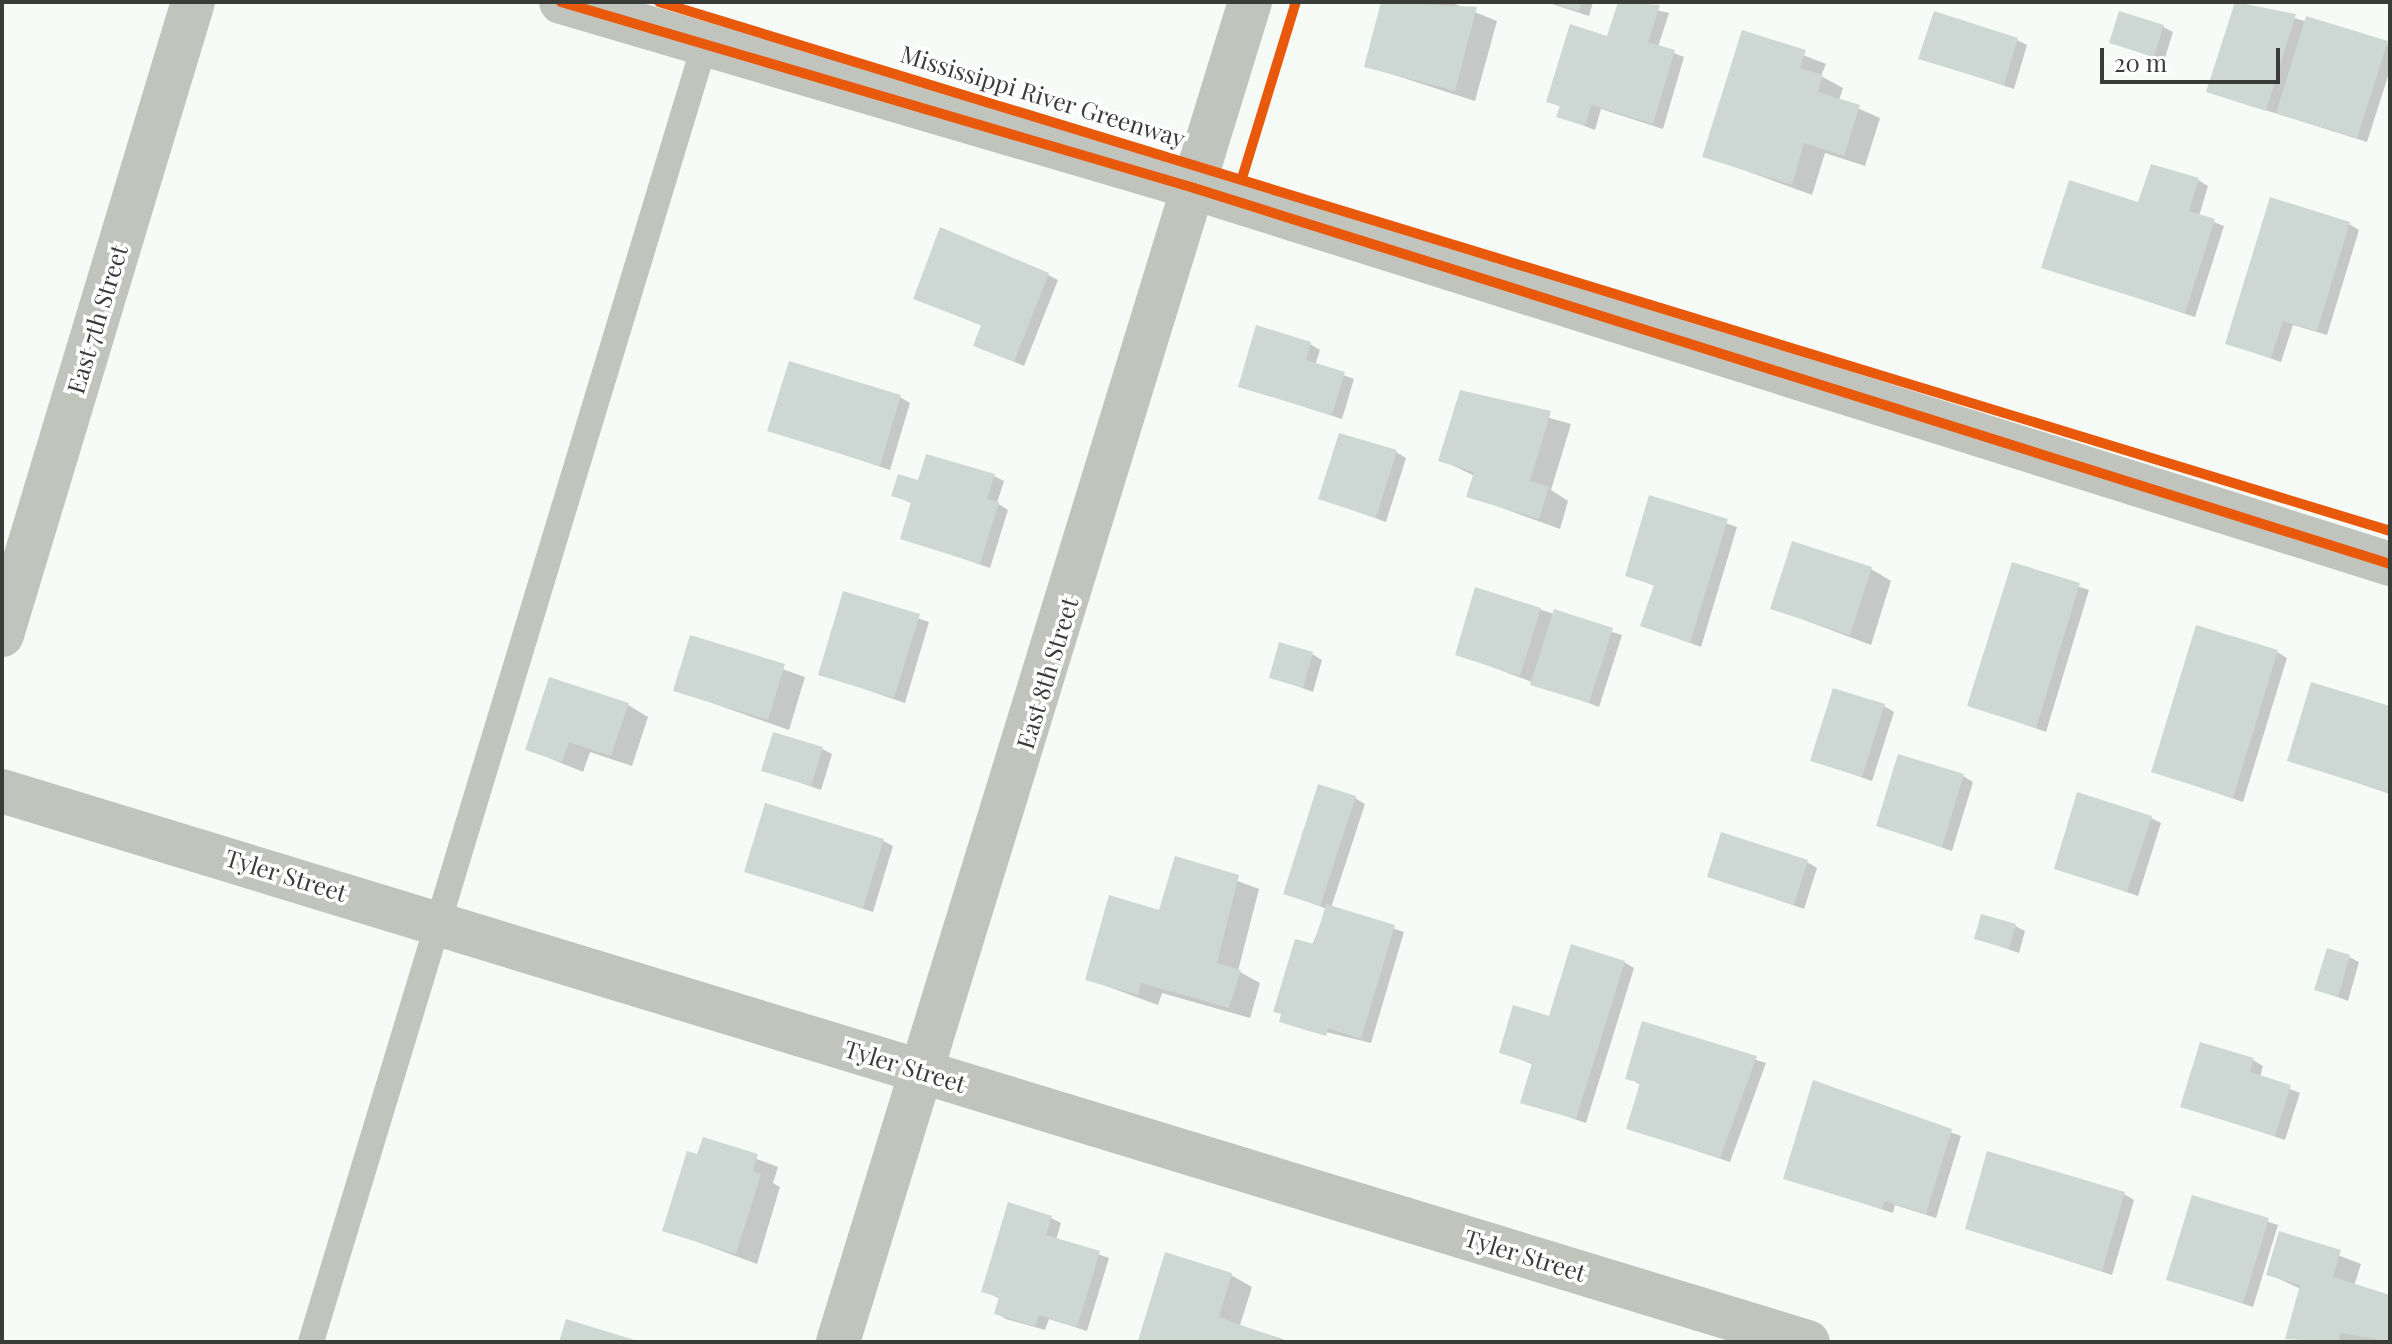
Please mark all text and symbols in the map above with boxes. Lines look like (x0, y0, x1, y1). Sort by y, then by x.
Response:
scale bar (2104, 32, 2284, 82)
street label: Mississippi River Greenway (897, 39, 1189, 153)
text: 20 m (2114, 46, 2167, 78)
street label: East 7th Street (61, 241, 133, 397)
street label: East 8th Street (1010, 594, 1084, 752)
street label: Tyler Street (221, 843, 351, 907)
street label: Tyler Street (840, 1034, 970, 1098)
street label: Tyler Street (1460, 1223, 1590, 1287)

